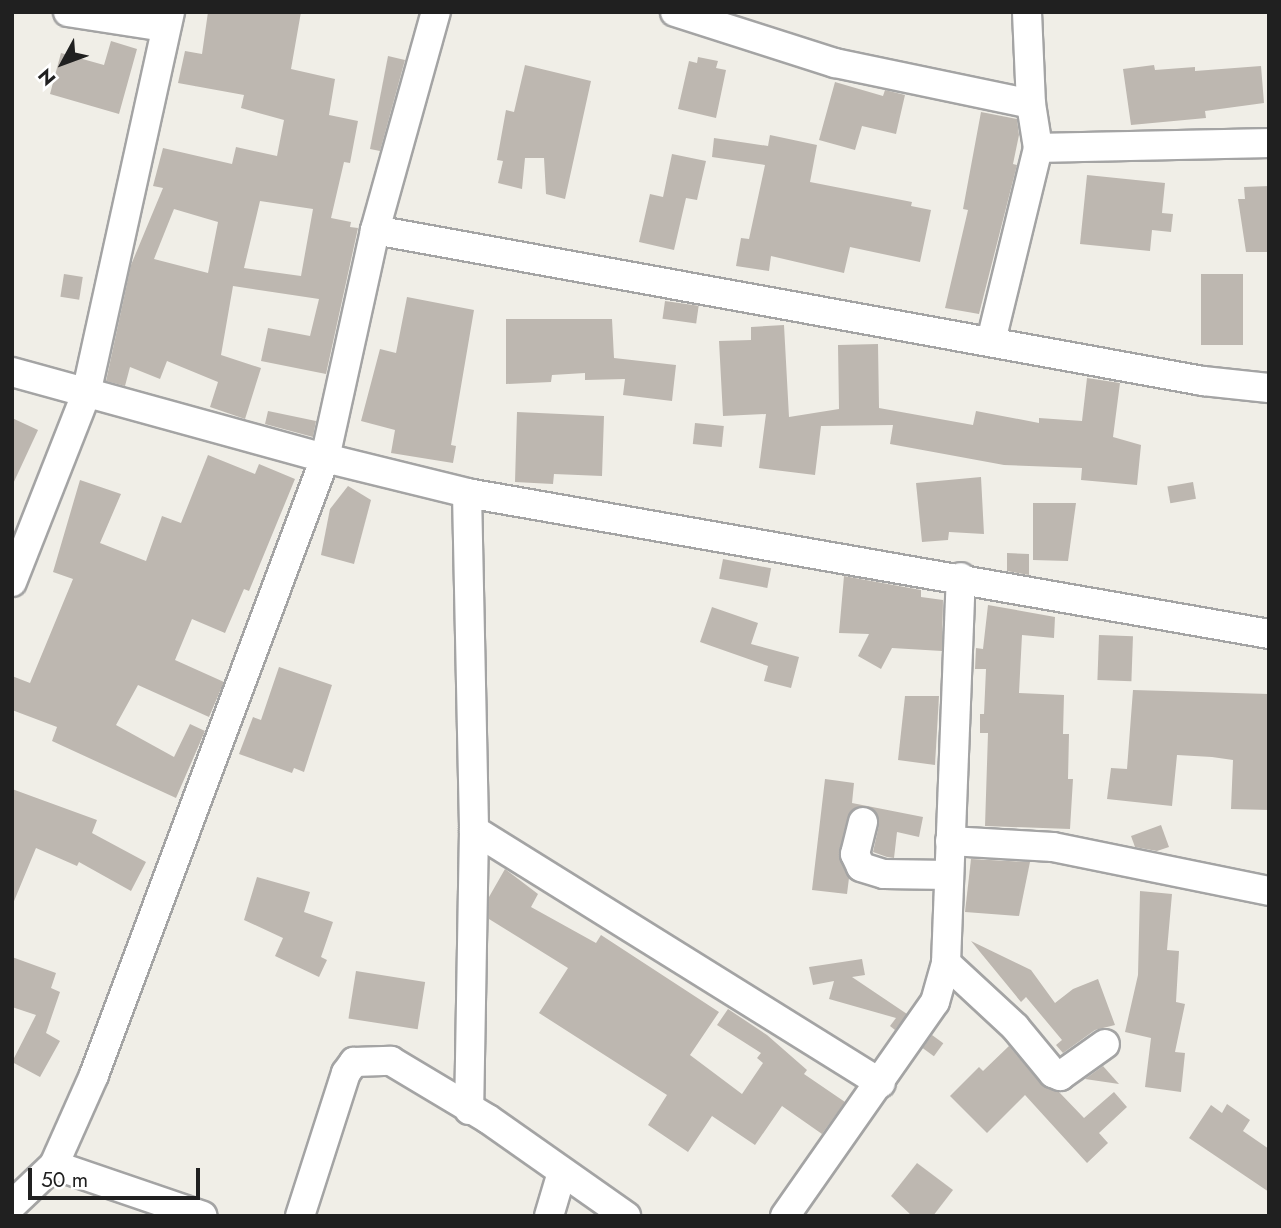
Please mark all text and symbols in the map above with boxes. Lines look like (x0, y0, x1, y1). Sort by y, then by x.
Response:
north arrow (28, 28, 98, 98)
text: N (32, 63, 62, 92)
scale bar (32, 1154, 203, 1198)
text: 50 m (41, 1165, 88, 1195)

